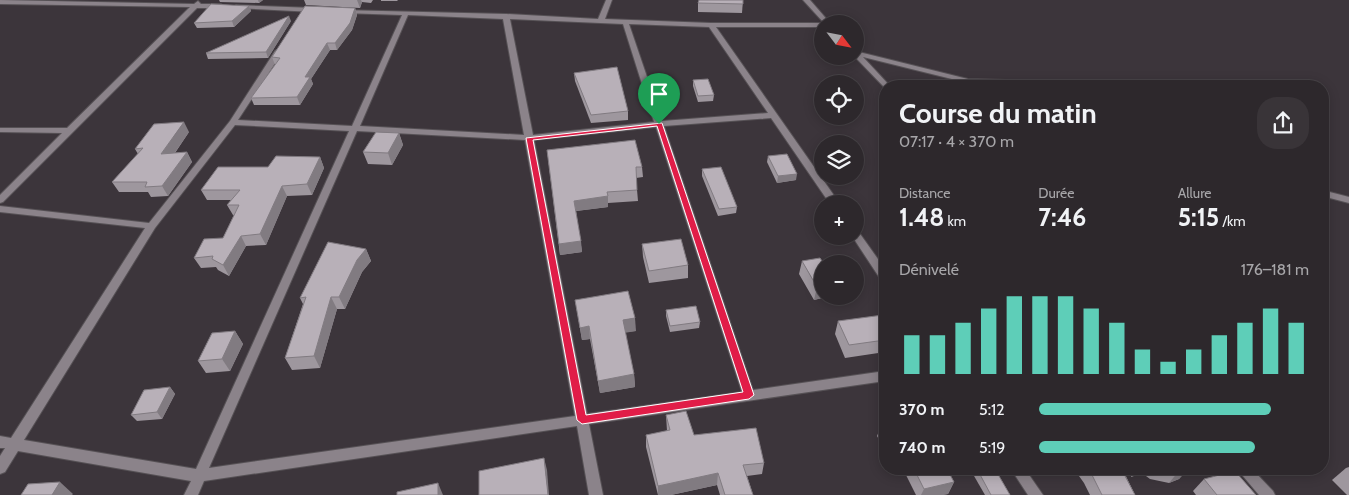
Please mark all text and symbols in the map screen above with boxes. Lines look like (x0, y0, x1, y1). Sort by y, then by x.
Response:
north arrow (814, 15, 864, 65)
map controls (814, 15, 864, 305)
pin (638, 73, 680, 124)
button: locate (814, 75, 864, 125)
icon: arrive (645, 80, 673, 108)
text: Course du matin (899, 96, 1097, 130)
button: share (1257, 97, 1309, 149)
text: 07:17 · 4 × 370 m (899, 132, 1014, 151)
button: layers (814, 135, 864, 185)
text: Distance (899, 184, 951, 202)
text: Durée (1038, 184, 1074, 202)
text: Allure (1178, 184, 1212, 202)
button: + (814, 195, 864, 245)
text: 1.48 (899, 202, 944, 232)
text: 7:46 (1038, 202, 1086, 232)
text: 5:15 (1178, 202, 1219, 232)
text: km (944, 212, 966, 230)
text: /km (1219, 212, 1246, 230)
button: − (814, 255, 864, 305)
text: Dénivelé (899, 260, 959, 279)
text: 176–181 m (1241, 260, 1309, 279)
text: 370 m (899, 400, 944, 419)
text: 5:12 (979, 400, 1005, 419)
text: 740 m (899, 438, 945, 457)
text: 5:19 (979, 438, 1005, 457)

